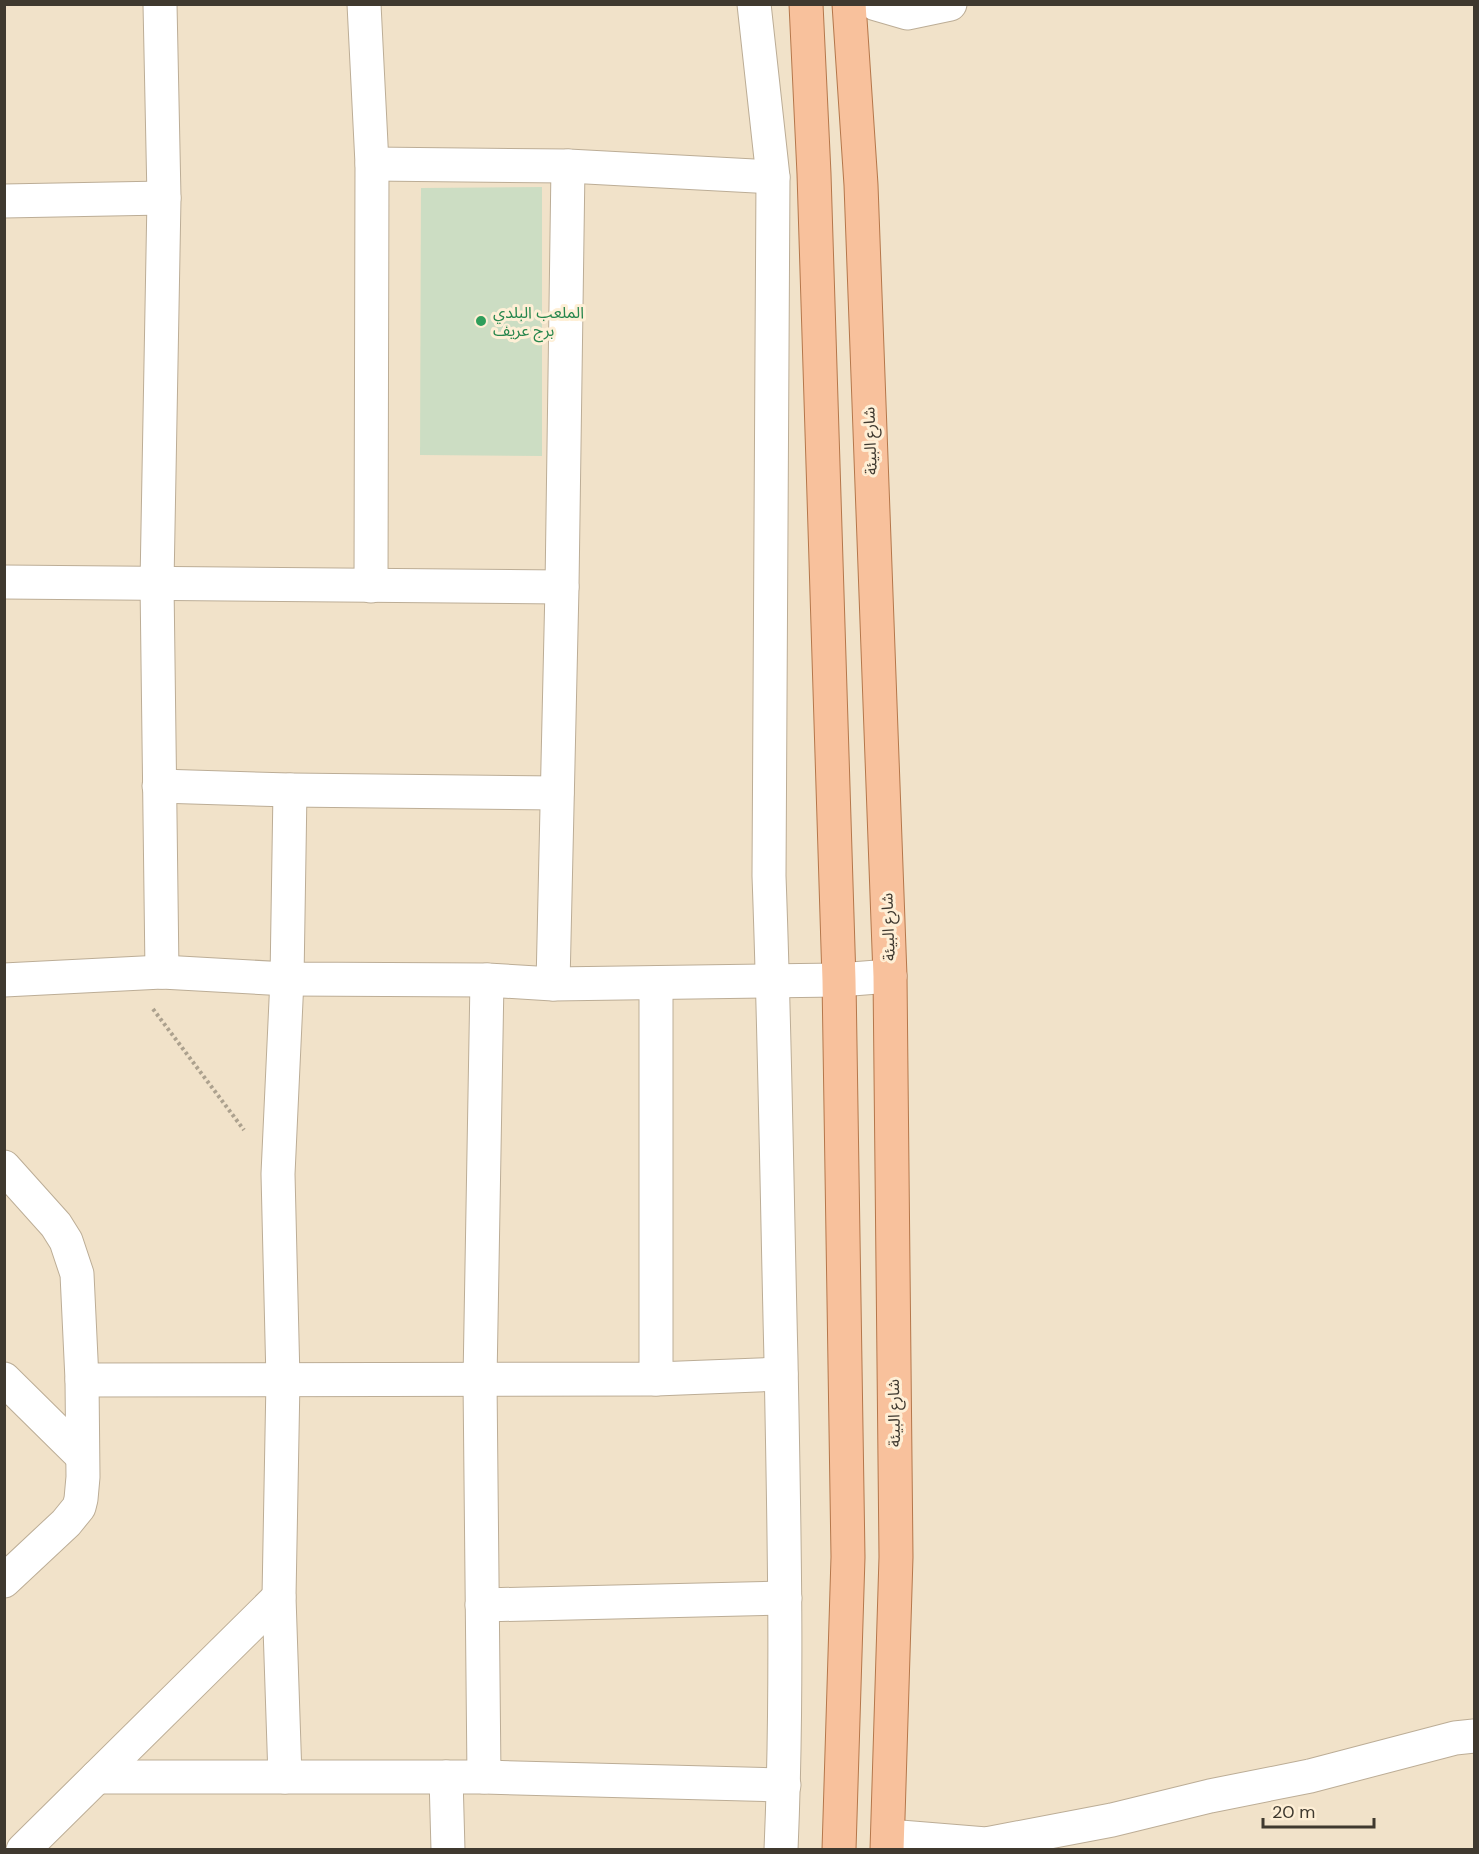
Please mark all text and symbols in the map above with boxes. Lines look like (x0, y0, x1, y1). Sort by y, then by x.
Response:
place label: الملعب البلدي برج عريف (493, 302, 584, 343)
marker: الملعب البلدي برج عريف (474, 314, 488, 328)
street label: شارع البيئة (858, 407, 884, 475)
street label: شارع البيئة (876, 893, 902, 961)
street label: شارع البيئة (883, 1379, 907, 1447)
scale bar (1263, 1791, 1374, 1829)
text: 20 m (1272, 1800, 1315, 1824)

